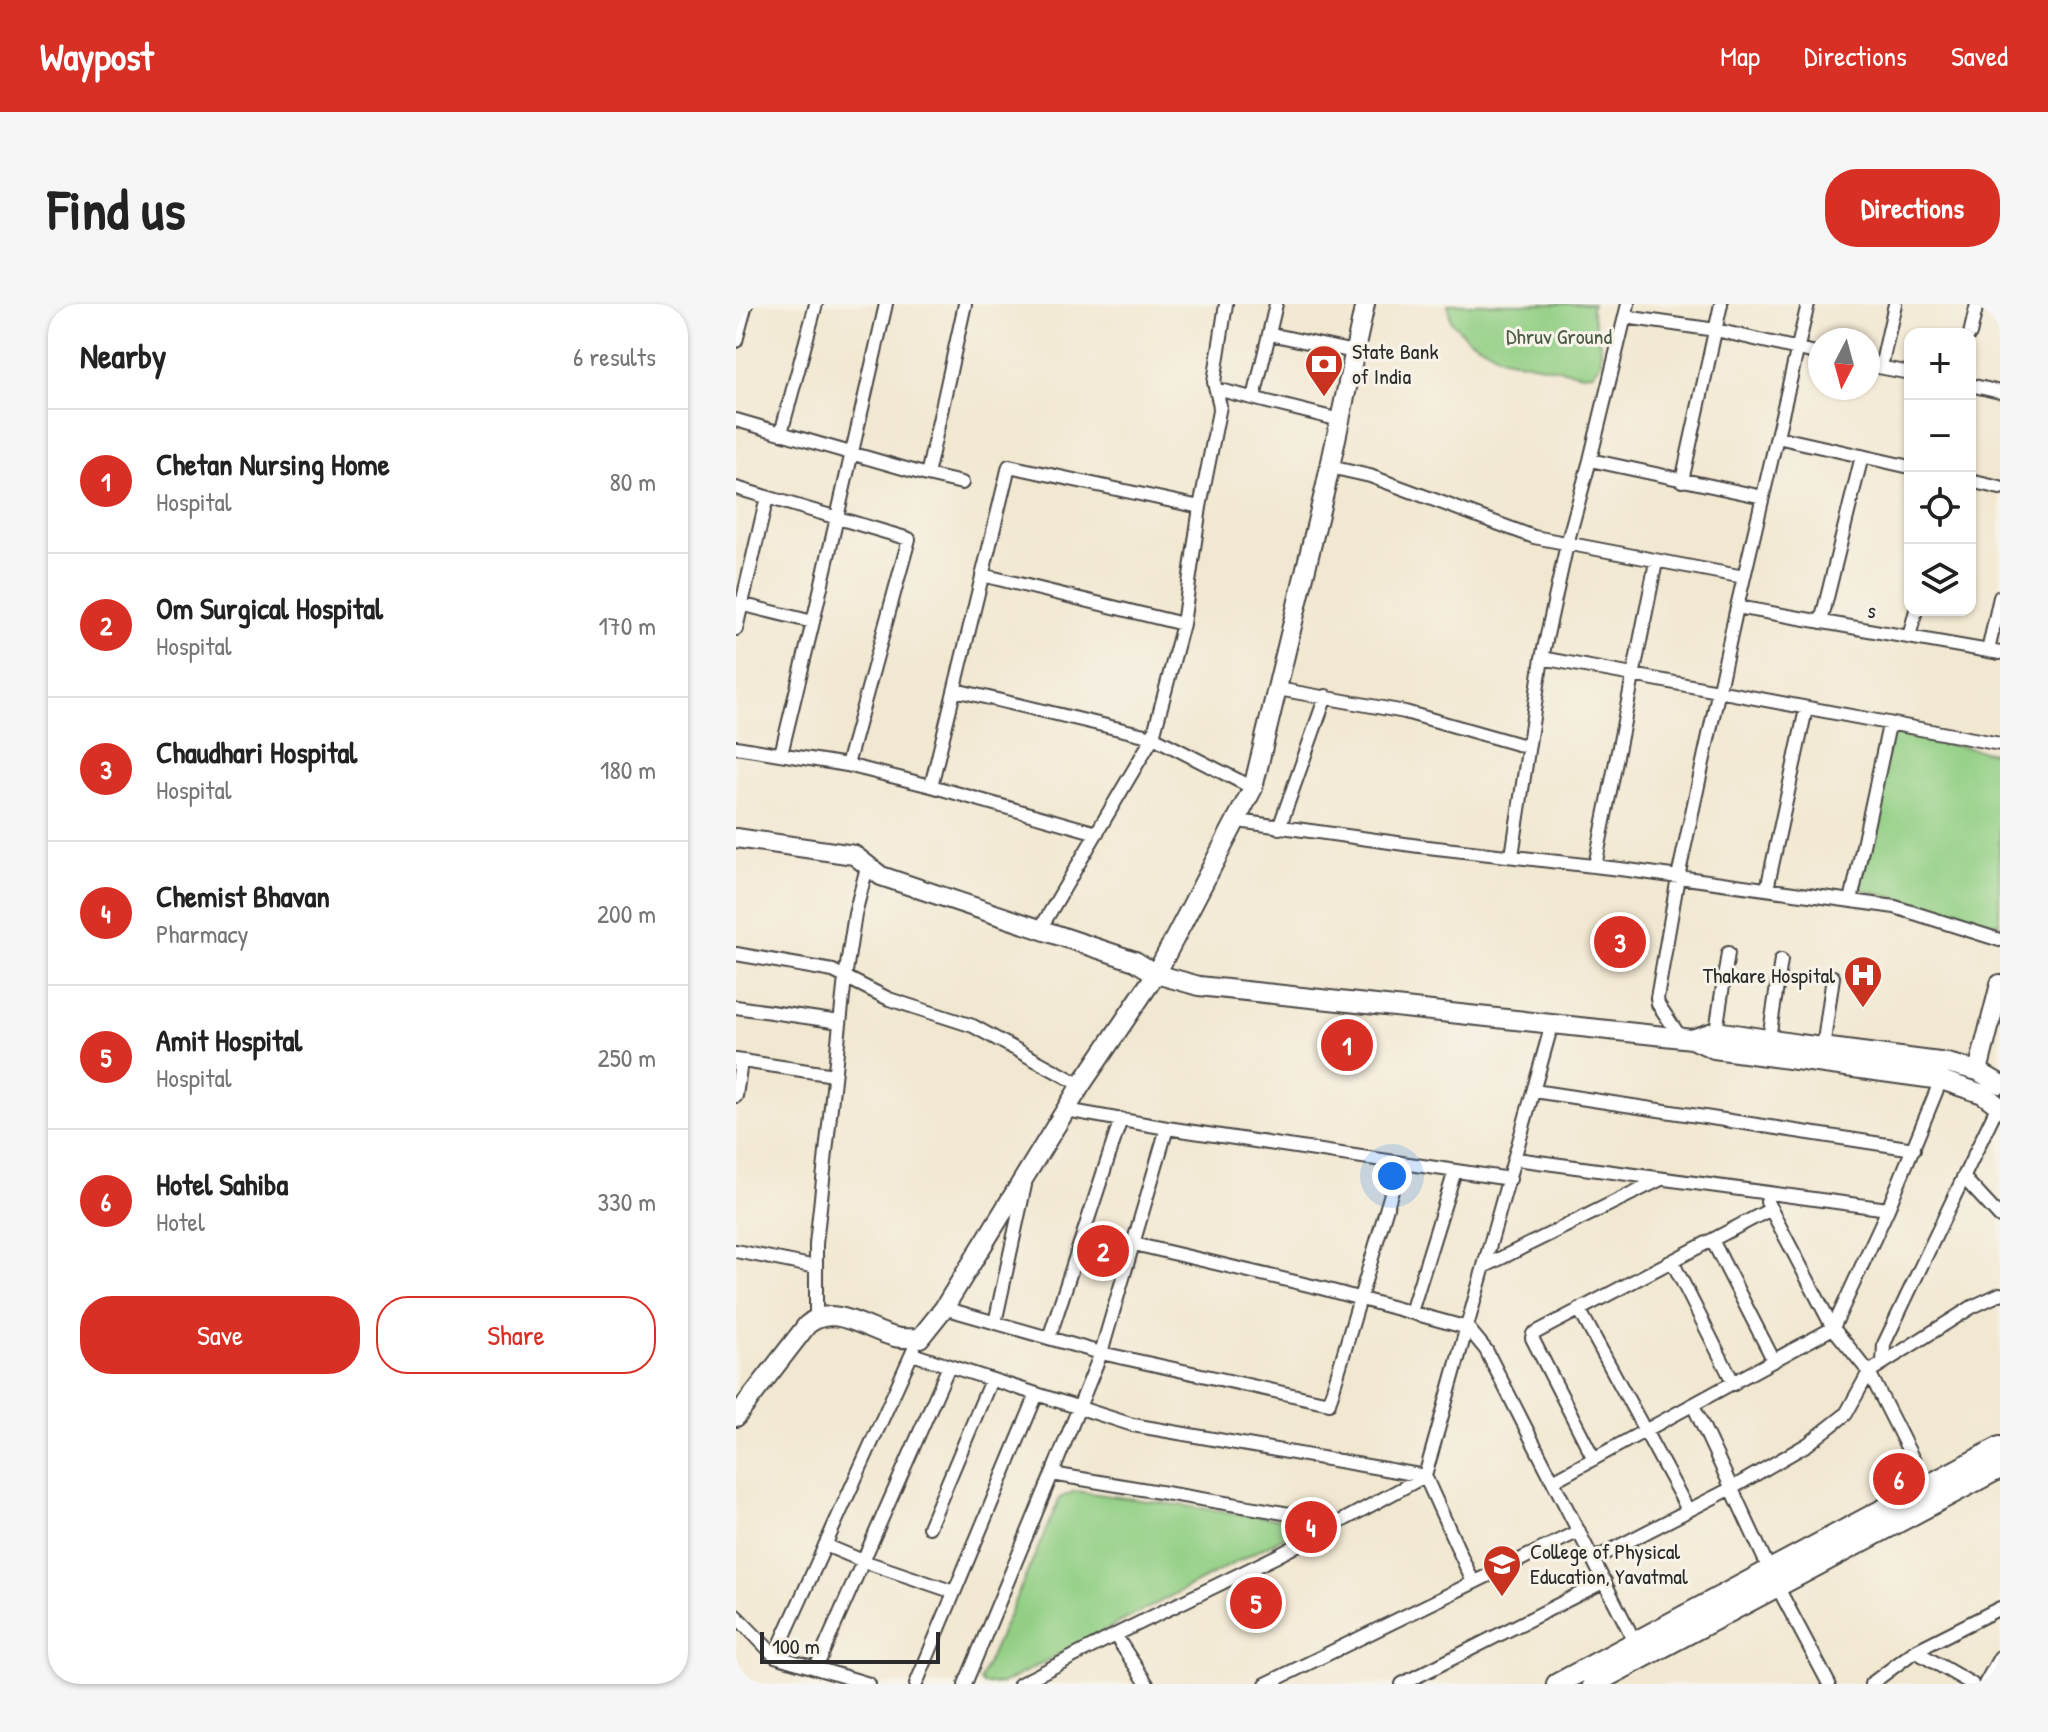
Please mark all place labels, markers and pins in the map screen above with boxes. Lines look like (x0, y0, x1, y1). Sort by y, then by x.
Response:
place label: State Bank of India (1352, 336, 1439, 391)
bank icon: State Bank of India (1303, 343, 1345, 398)
pin: 3 (1594, 912, 1646, 972)
hospital icon: Thakare Hospital (1842, 954, 1884, 1009)
place label: Thakare Hospital (1703, 960, 1835, 990)
pin: 1 (1321, 1015, 1373, 1075)
pin: 2 (1077, 1221, 1129, 1281)
pin: 6 (1873, 1449, 1925, 1509)
pin: 4 (1285, 1497, 1337, 1557)
place label: College of Physical Education, Yavatmal (1530, 1536, 1688, 1591)
school or university icon: College of Physical Education, Yavatmal (1481, 1543, 1523, 1598)
pin: 5 (1230, 1573, 1282, 1633)

